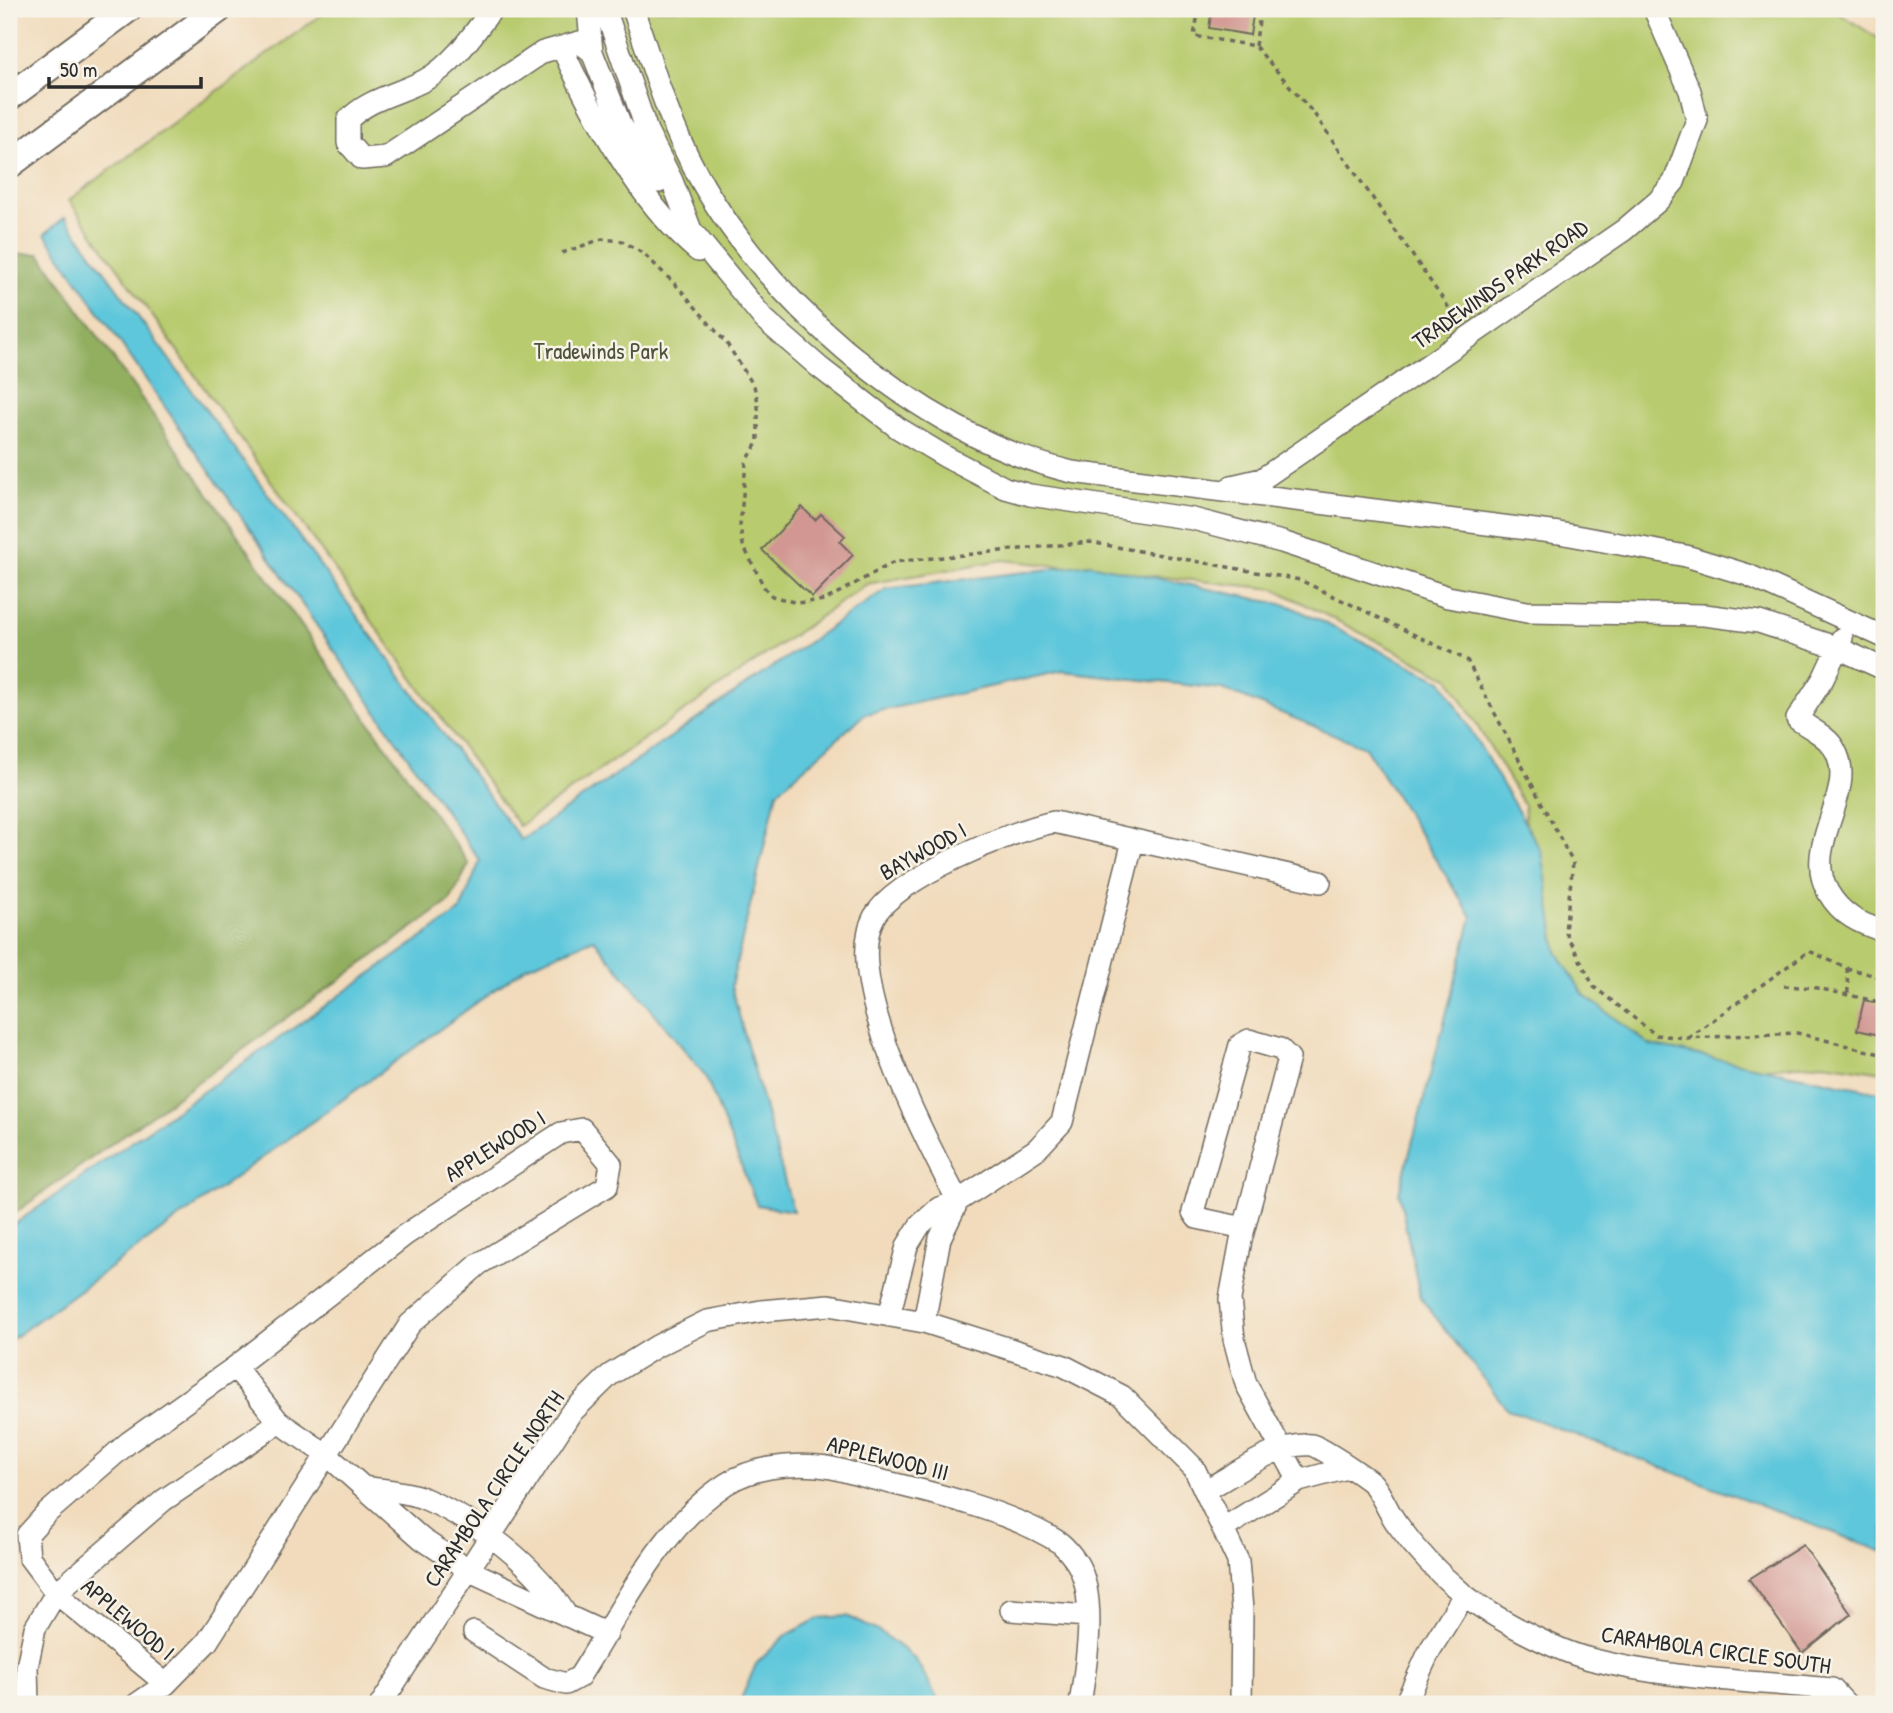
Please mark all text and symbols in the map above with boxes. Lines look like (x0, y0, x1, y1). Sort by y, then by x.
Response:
scale bar (49, 46, 201, 90)
text: 50 m (60, 55, 97, 84)
street label: TRADEWINDS PARK ROAD (1406, 211, 1594, 356)
park label: Tradewinds Park (534, 335, 669, 366)
street label: BAYWOOD I (874, 814, 972, 887)
street label: APPLEWOOD I (438, 1102, 551, 1189)
street label: CARAMBOLA CIRCLE NORTH (416, 1384, 571, 1593)
street label: APPLEWOOD III (824, 1427, 952, 1488)
street label: APPLEWOOD I (75, 1570, 182, 1667)
street label: CARAMBOLA CIRCLE SOUTH (1599, 1618, 1833, 1681)

